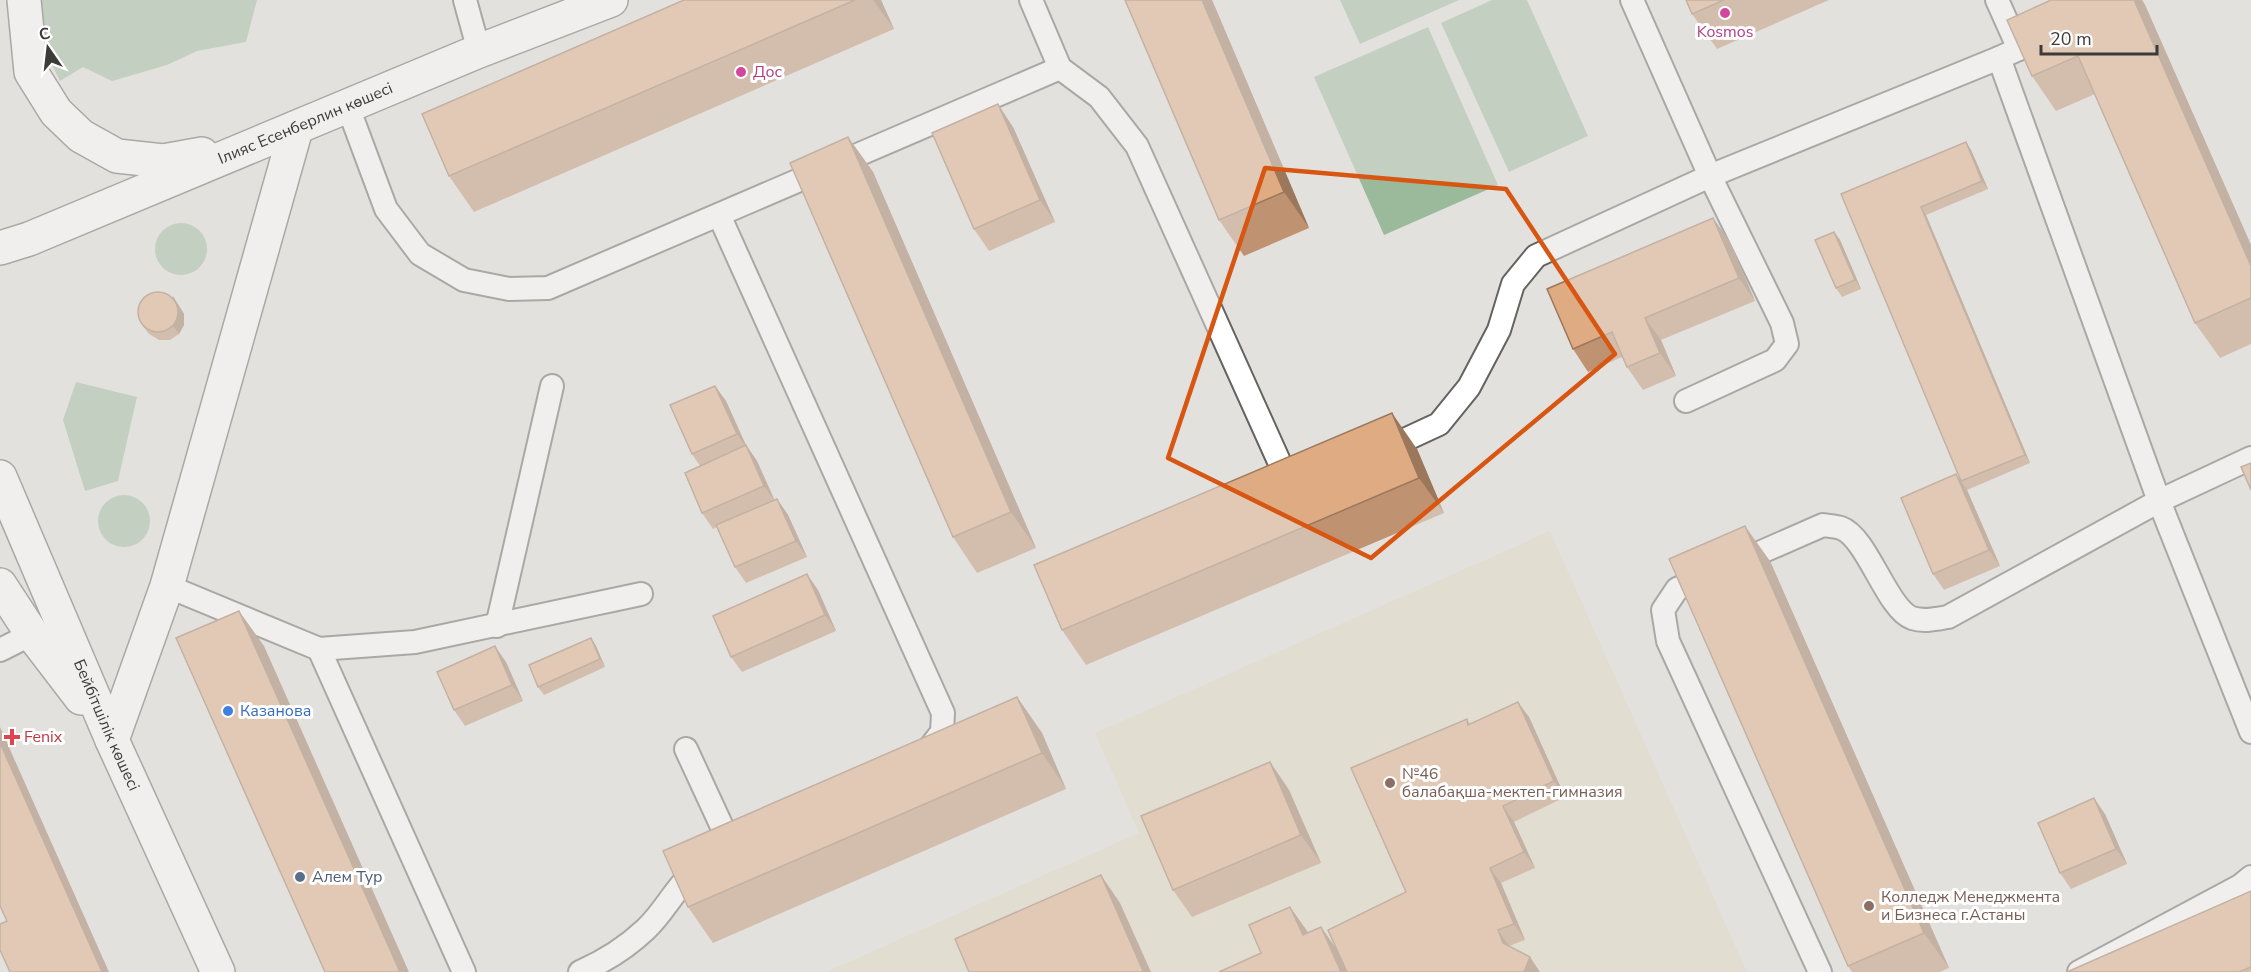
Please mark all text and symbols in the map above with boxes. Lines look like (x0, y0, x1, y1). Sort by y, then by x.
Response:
marker: Kosmos (1718, 6, 1732, 20)
north arrow (18, 18, 78, 78)
scale bar (2041, 18, 2156, 56)
place label: Kosmos (1697, 21, 1753, 43)
text: С (37, 22, 53, 46)
text: 20 m (2050, 27, 2092, 51)
place label: Дос (753, 61, 783, 83)
marker: Дос (734, 65, 748, 79)
street label: Ілияс Есенберлин көшесі (215, 77, 396, 170)
street label: Бейбітшілік көшесі (68, 656, 145, 794)
place label: Казанова (240, 700, 311, 722)
marker: Казанова (221, 704, 235, 718)
place label: Fenix (24, 726, 63, 748)
marker: Fenix (5, 730, 19, 744)
place label: №46 балабақша-мектеп-гимназия (1402, 763, 1623, 803)
marker: №46 балабақша-мектеп-гимназия (1383, 776, 1397, 790)
place label: Алем Тур (312, 866, 383, 888)
marker: Алем Тур (293, 870, 307, 884)
place label: Колледж Менеджмента и Бизнеса г.Астаны (1881, 886, 2060, 926)
marker: Колледж Менеджмента и Бизнеса г.Астаны (1862, 899, 1876, 913)

